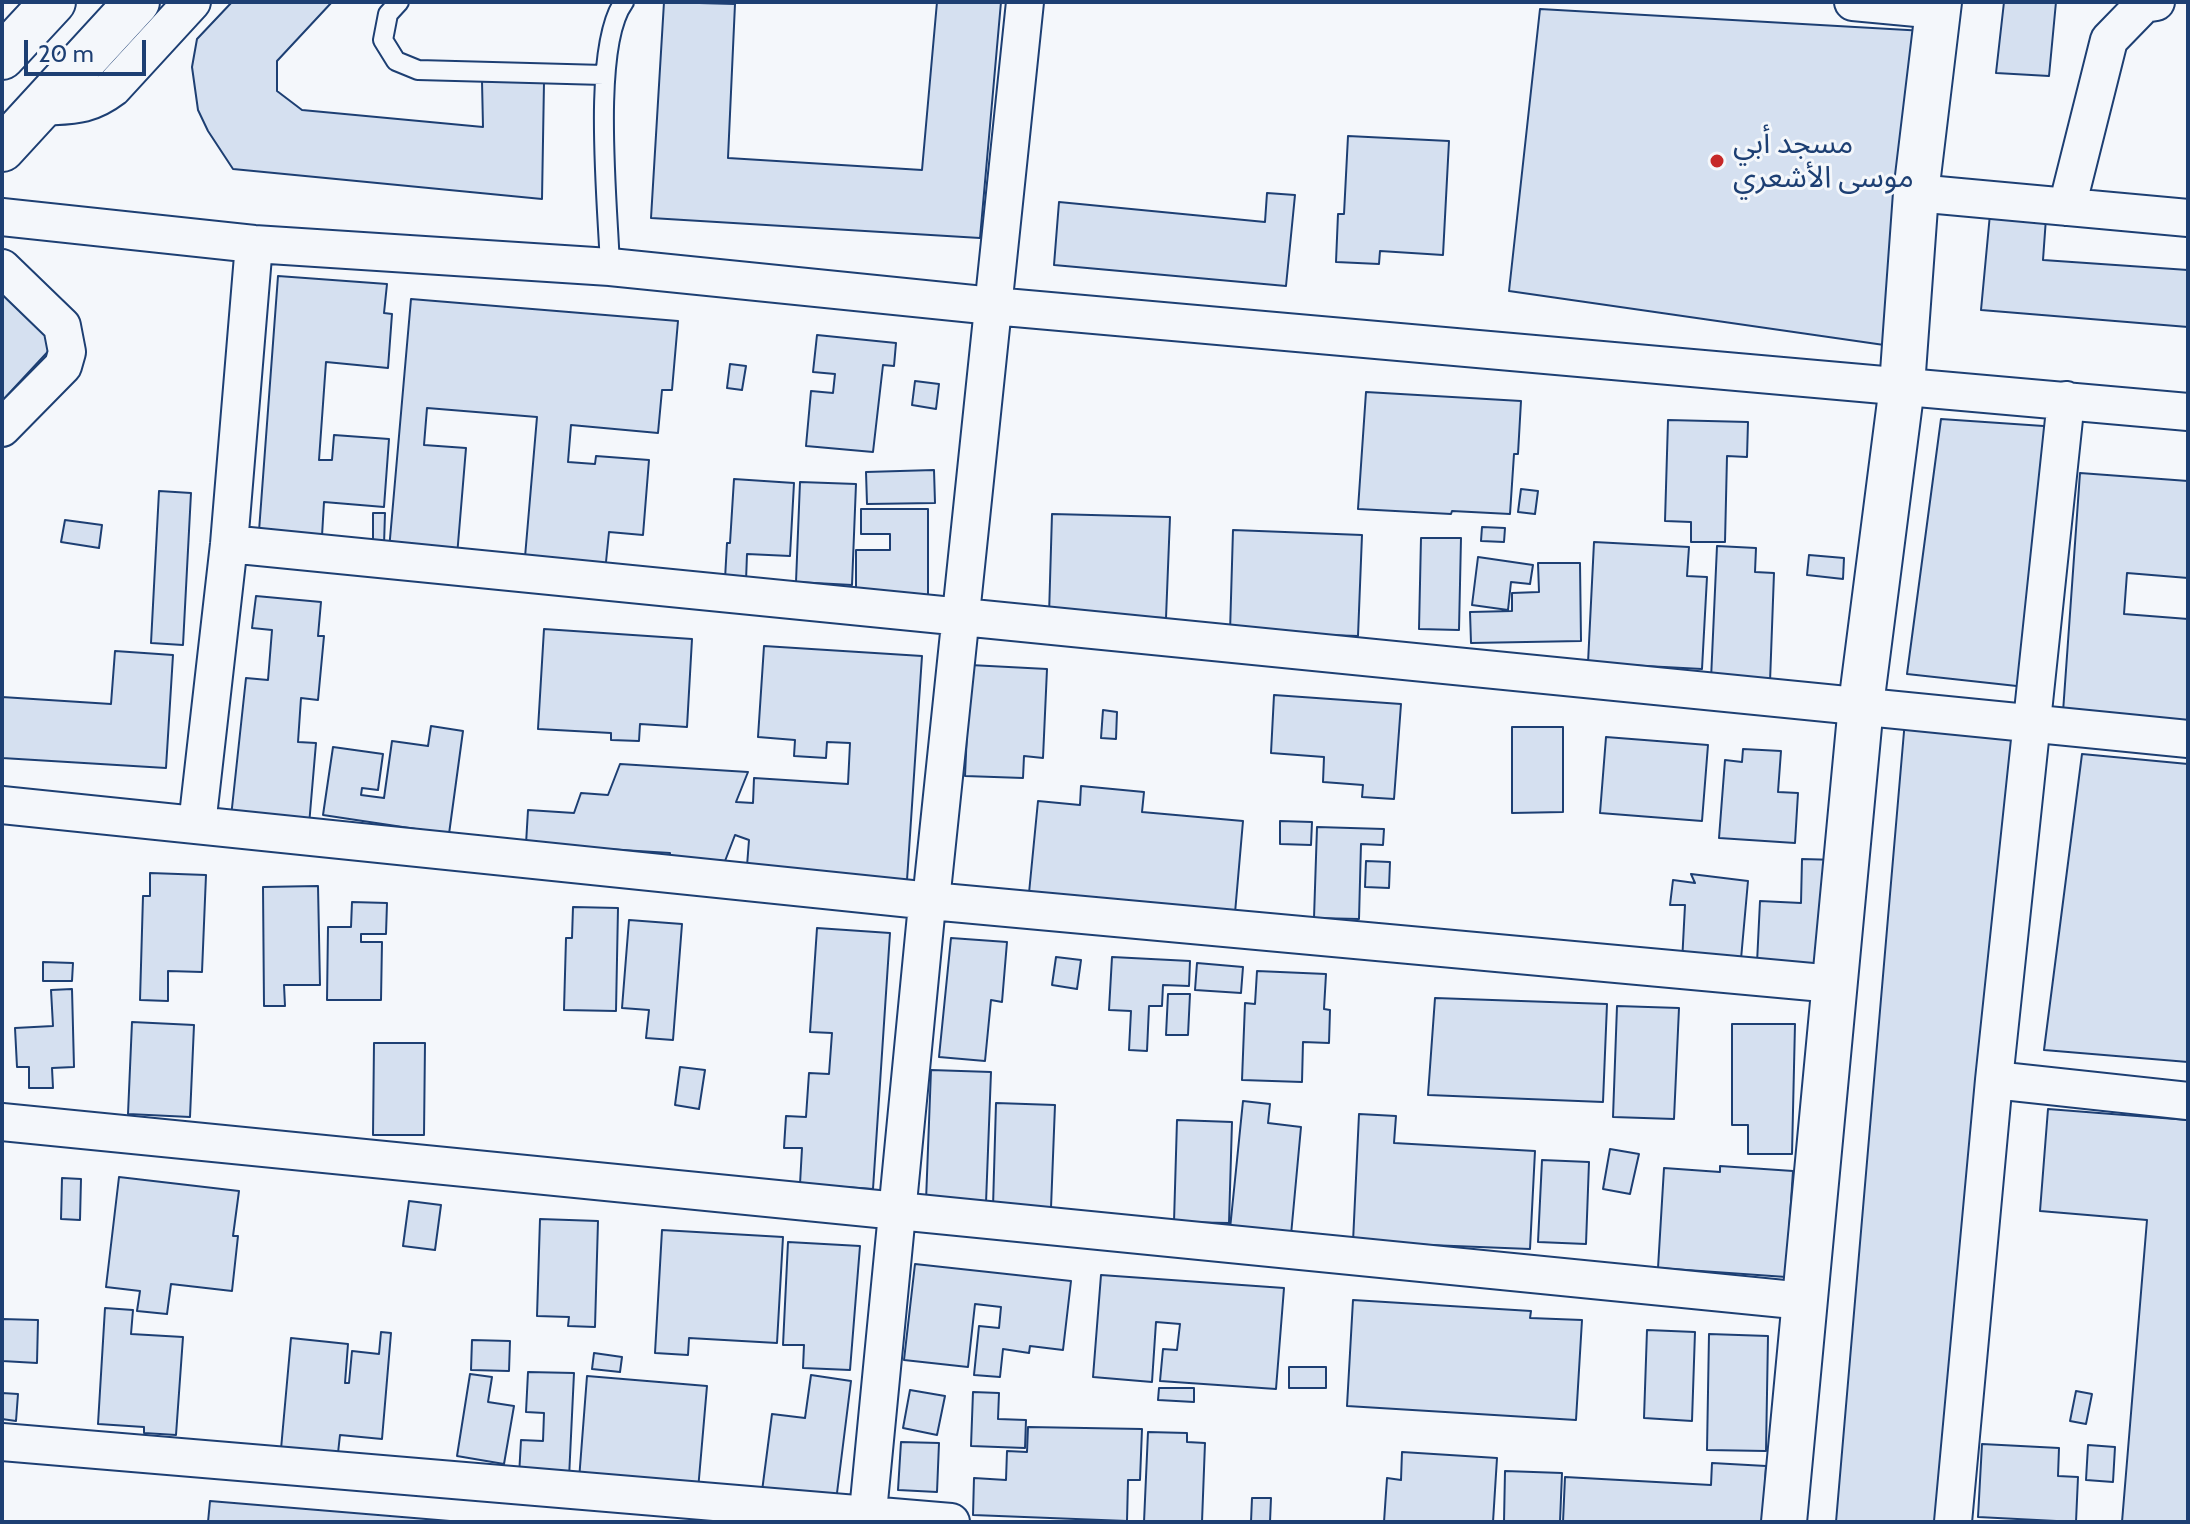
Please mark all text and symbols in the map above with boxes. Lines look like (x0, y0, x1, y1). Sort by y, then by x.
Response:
scale bar (28, 24, 150, 74)
text: 20 m (38, 39, 94, 68)
place label: مسجد أبي موسى الأشعري (1733, 126, 1914, 196)
marker: مسجد أبي موسى الأشعري (1708, 152, 1726, 170)

